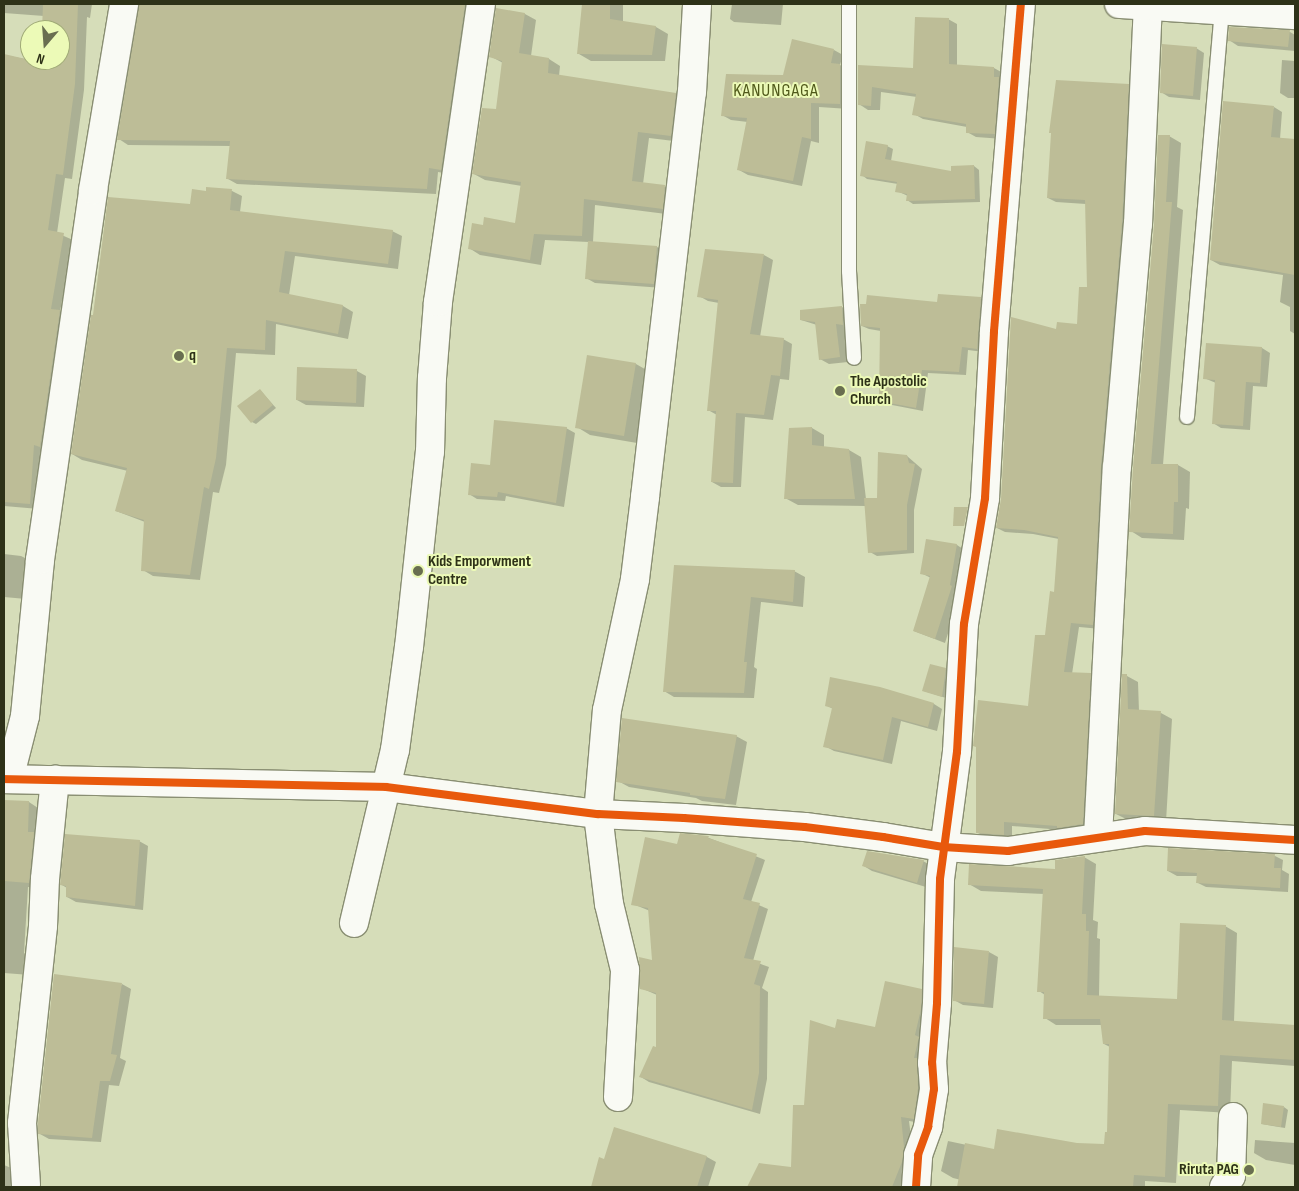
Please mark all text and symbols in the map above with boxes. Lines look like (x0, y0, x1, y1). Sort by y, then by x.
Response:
north arrow (20, 20, 70, 70)
text: N (34, 50, 47, 68)
district label: KANUNGAGA (732, 80, 820, 102)
place label: q (189, 346, 196, 366)
marker: q (173, 350, 185, 362)
place label: The Apostolic Church (850, 372, 927, 410)
marker: The Apostolic Church (834, 385, 846, 397)
place label: Kids Emporwment Centre (428, 552, 531, 590)
marker: Kids Emporwment Centre (412, 565, 424, 577)
place label: Riruta PAG (1179, 1160, 1239, 1180)
marker: Riruta PAG (1243, 1164, 1255, 1176)

